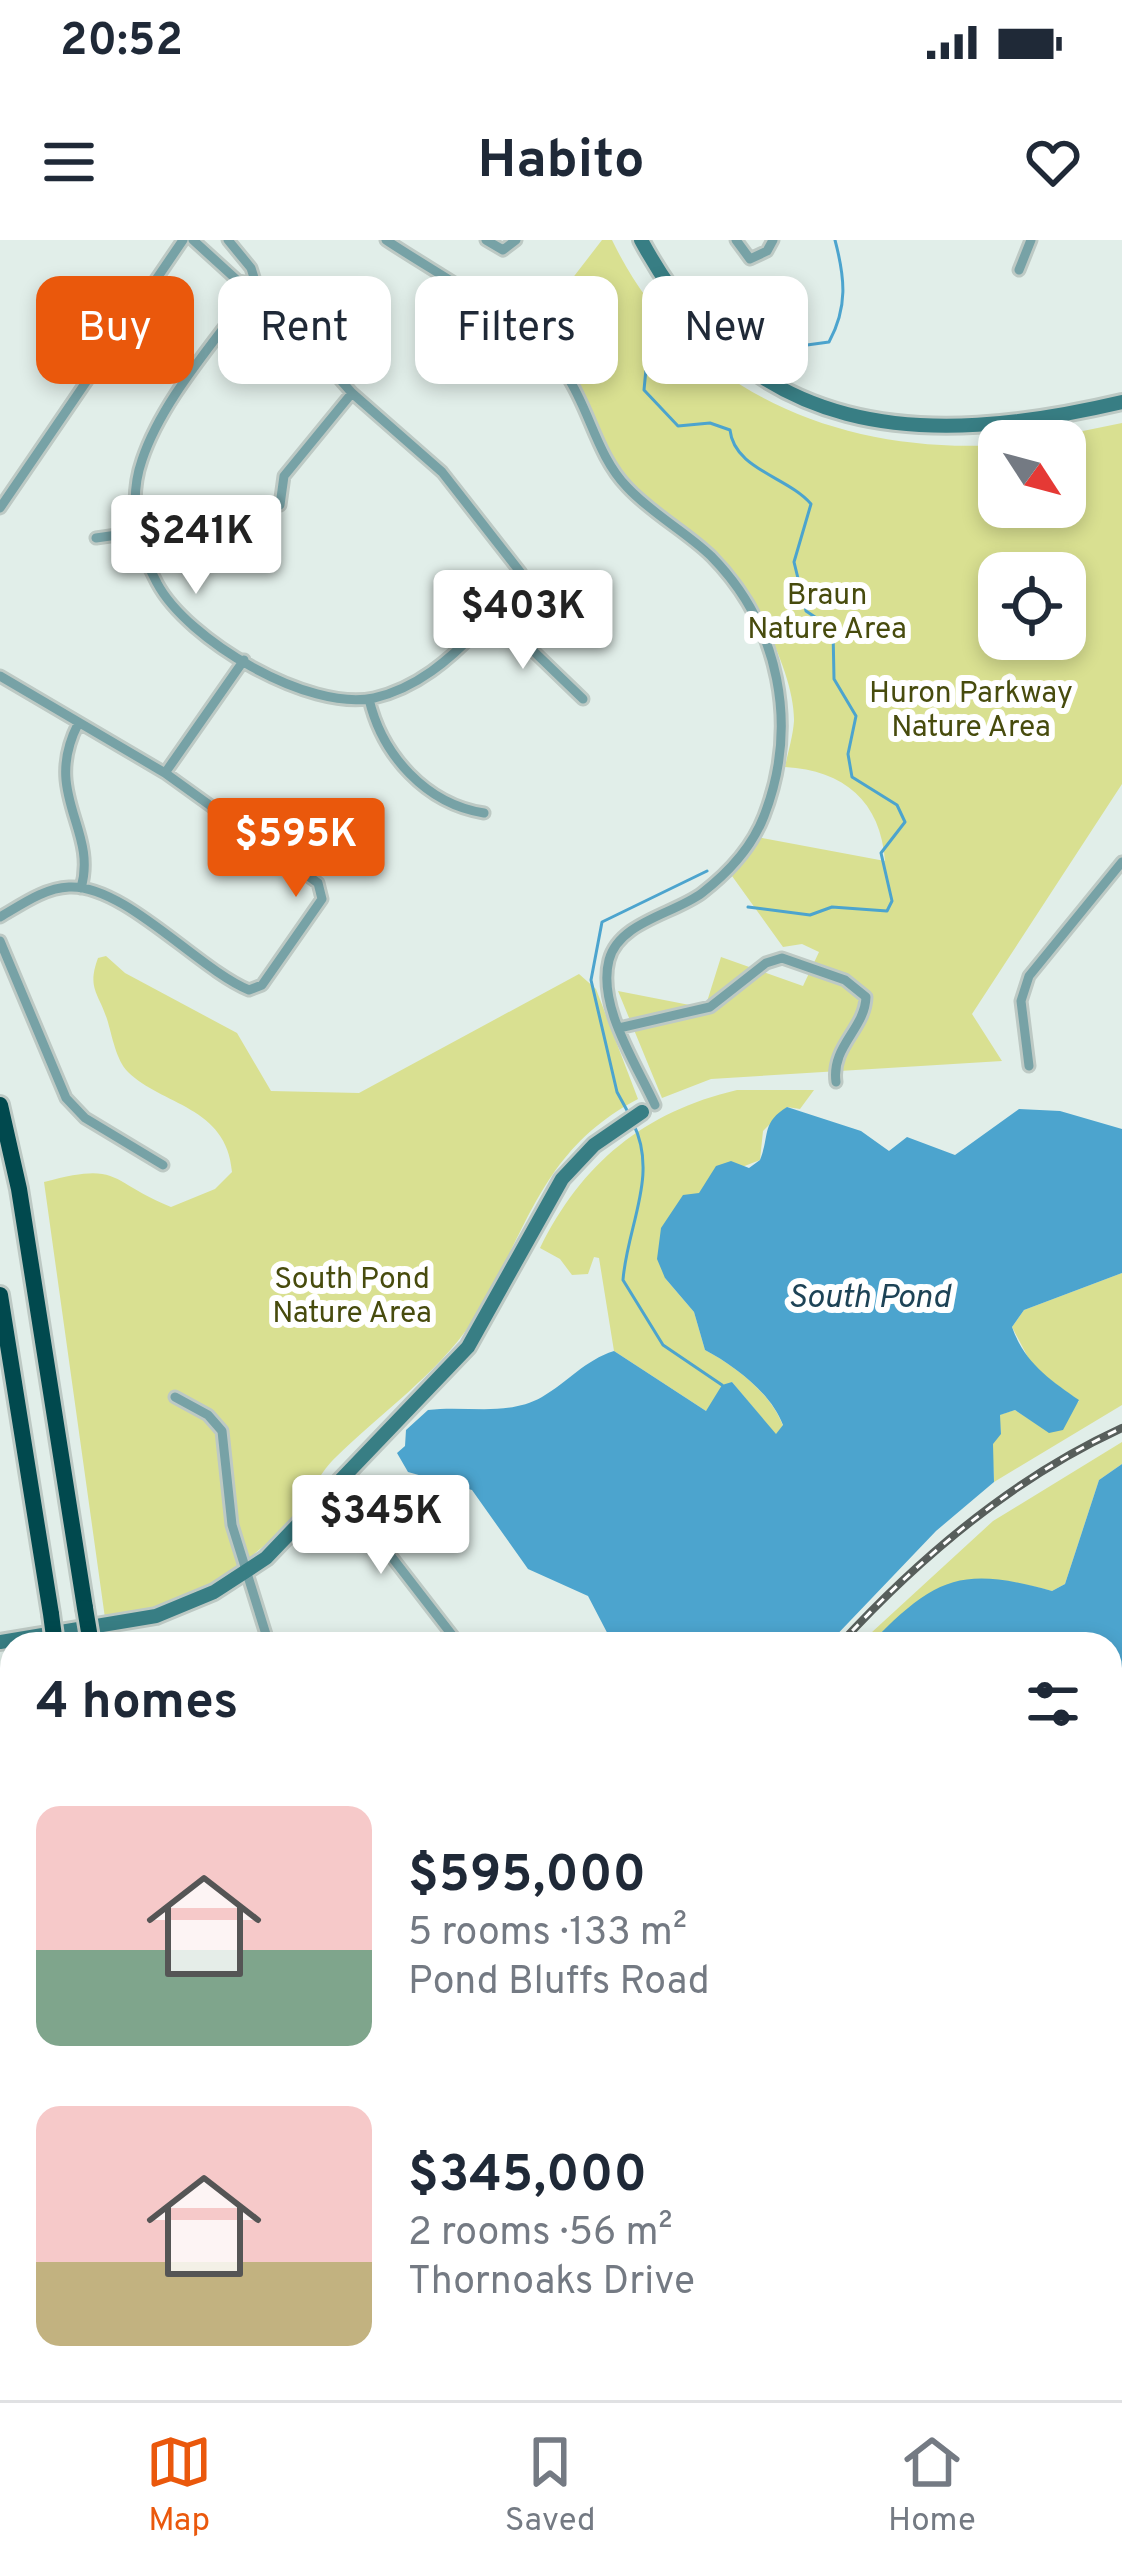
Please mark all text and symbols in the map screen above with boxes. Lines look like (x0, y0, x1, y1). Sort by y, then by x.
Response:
text: 20:52 (60, 14, 183, 71)
text: Habito (477, 128, 645, 197)
icon: menu (36, 129, 102, 195)
icon: heart (1020, 129, 1086, 195)
chip: Buy (36, 276, 194, 384)
chip: Rent (218, 276, 391, 384)
chip: Filters (415, 276, 618, 384)
chip: New (642, 276, 808, 384)
north arrow (978, 420, 1086, 528)
map controls (978, 420, 1086, 660)
pin: $241K (112, 495, 280, 597)
text: $241K (138, 509, 254, 558)
button: locate (978, 552, 1086, 660)
pin: $403K (439, 570, 607, 672)
park label: Braun Nature Area (747, 578, 907, 649)
text: $403K (460, 584, 586, 633)
park label: Huron Parkway Nature Area (869, 676, 1073, 747)
pin: $595K (212, 798, 380, 900)
text: $595K (235, 812, 357, 861)
park label: South Pond Nature Area (272, 1262, 432, 1333)
water label: South Pond (788, 1278, 952, 1320)
pin: $345K (297, 1475, 465, 1577)
text: $345K (319, 1489, 443, 1538)
icon: filters (1020, 1671, 1086, 1737)
text: 4 homes (36, 1672, 238, 1737)
text: $595,000 (408, 1845, 646, 1910)
icon: home (132, 1854, 276, 1998)
text: 5 rooms · 133 m² (408, 1910, 687, 1959)
text: Pond Bluffs Road (408, 1959, 710, 2008)
text: $345,000 (408, 2145, 647, 2210)
icon: home (132, 2154, 276, 2298)
text: 2 rooms · 56 m² (408, 2210, 673, 2259)
text: Thornoaks Drive (408, 2259, 695, 2308)
tab: Map (146, 2429, 212, 2543)
tab: Saved (505, 2429, 596, 2543)
tab: Home (888, 2429, 976, 2543)

